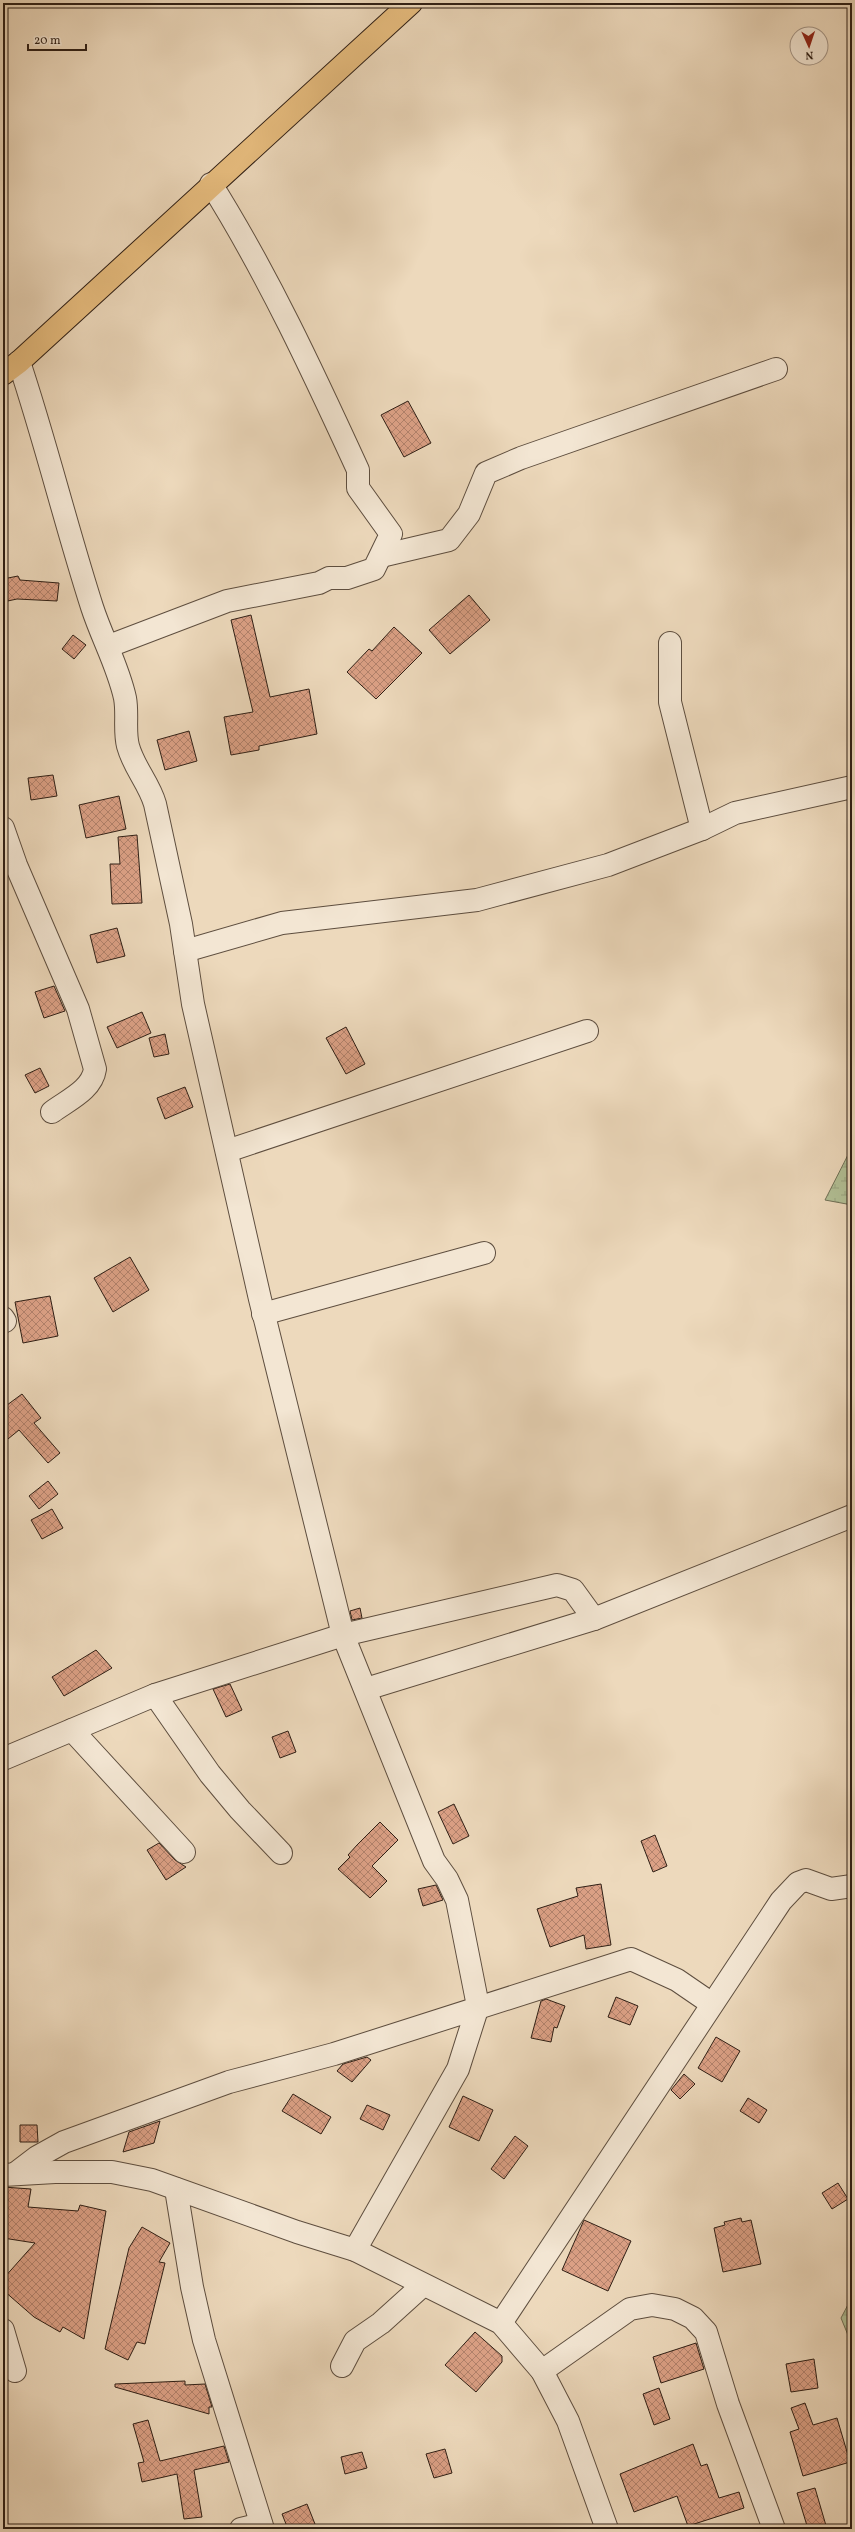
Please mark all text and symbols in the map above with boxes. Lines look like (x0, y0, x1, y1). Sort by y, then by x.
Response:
scale bar (28, 26, 86, 52)
north arrow (789, 26, 829, 66)
text: 20 m (34, 33, 61, 49)
text: N (805, 47, 814, 62)

